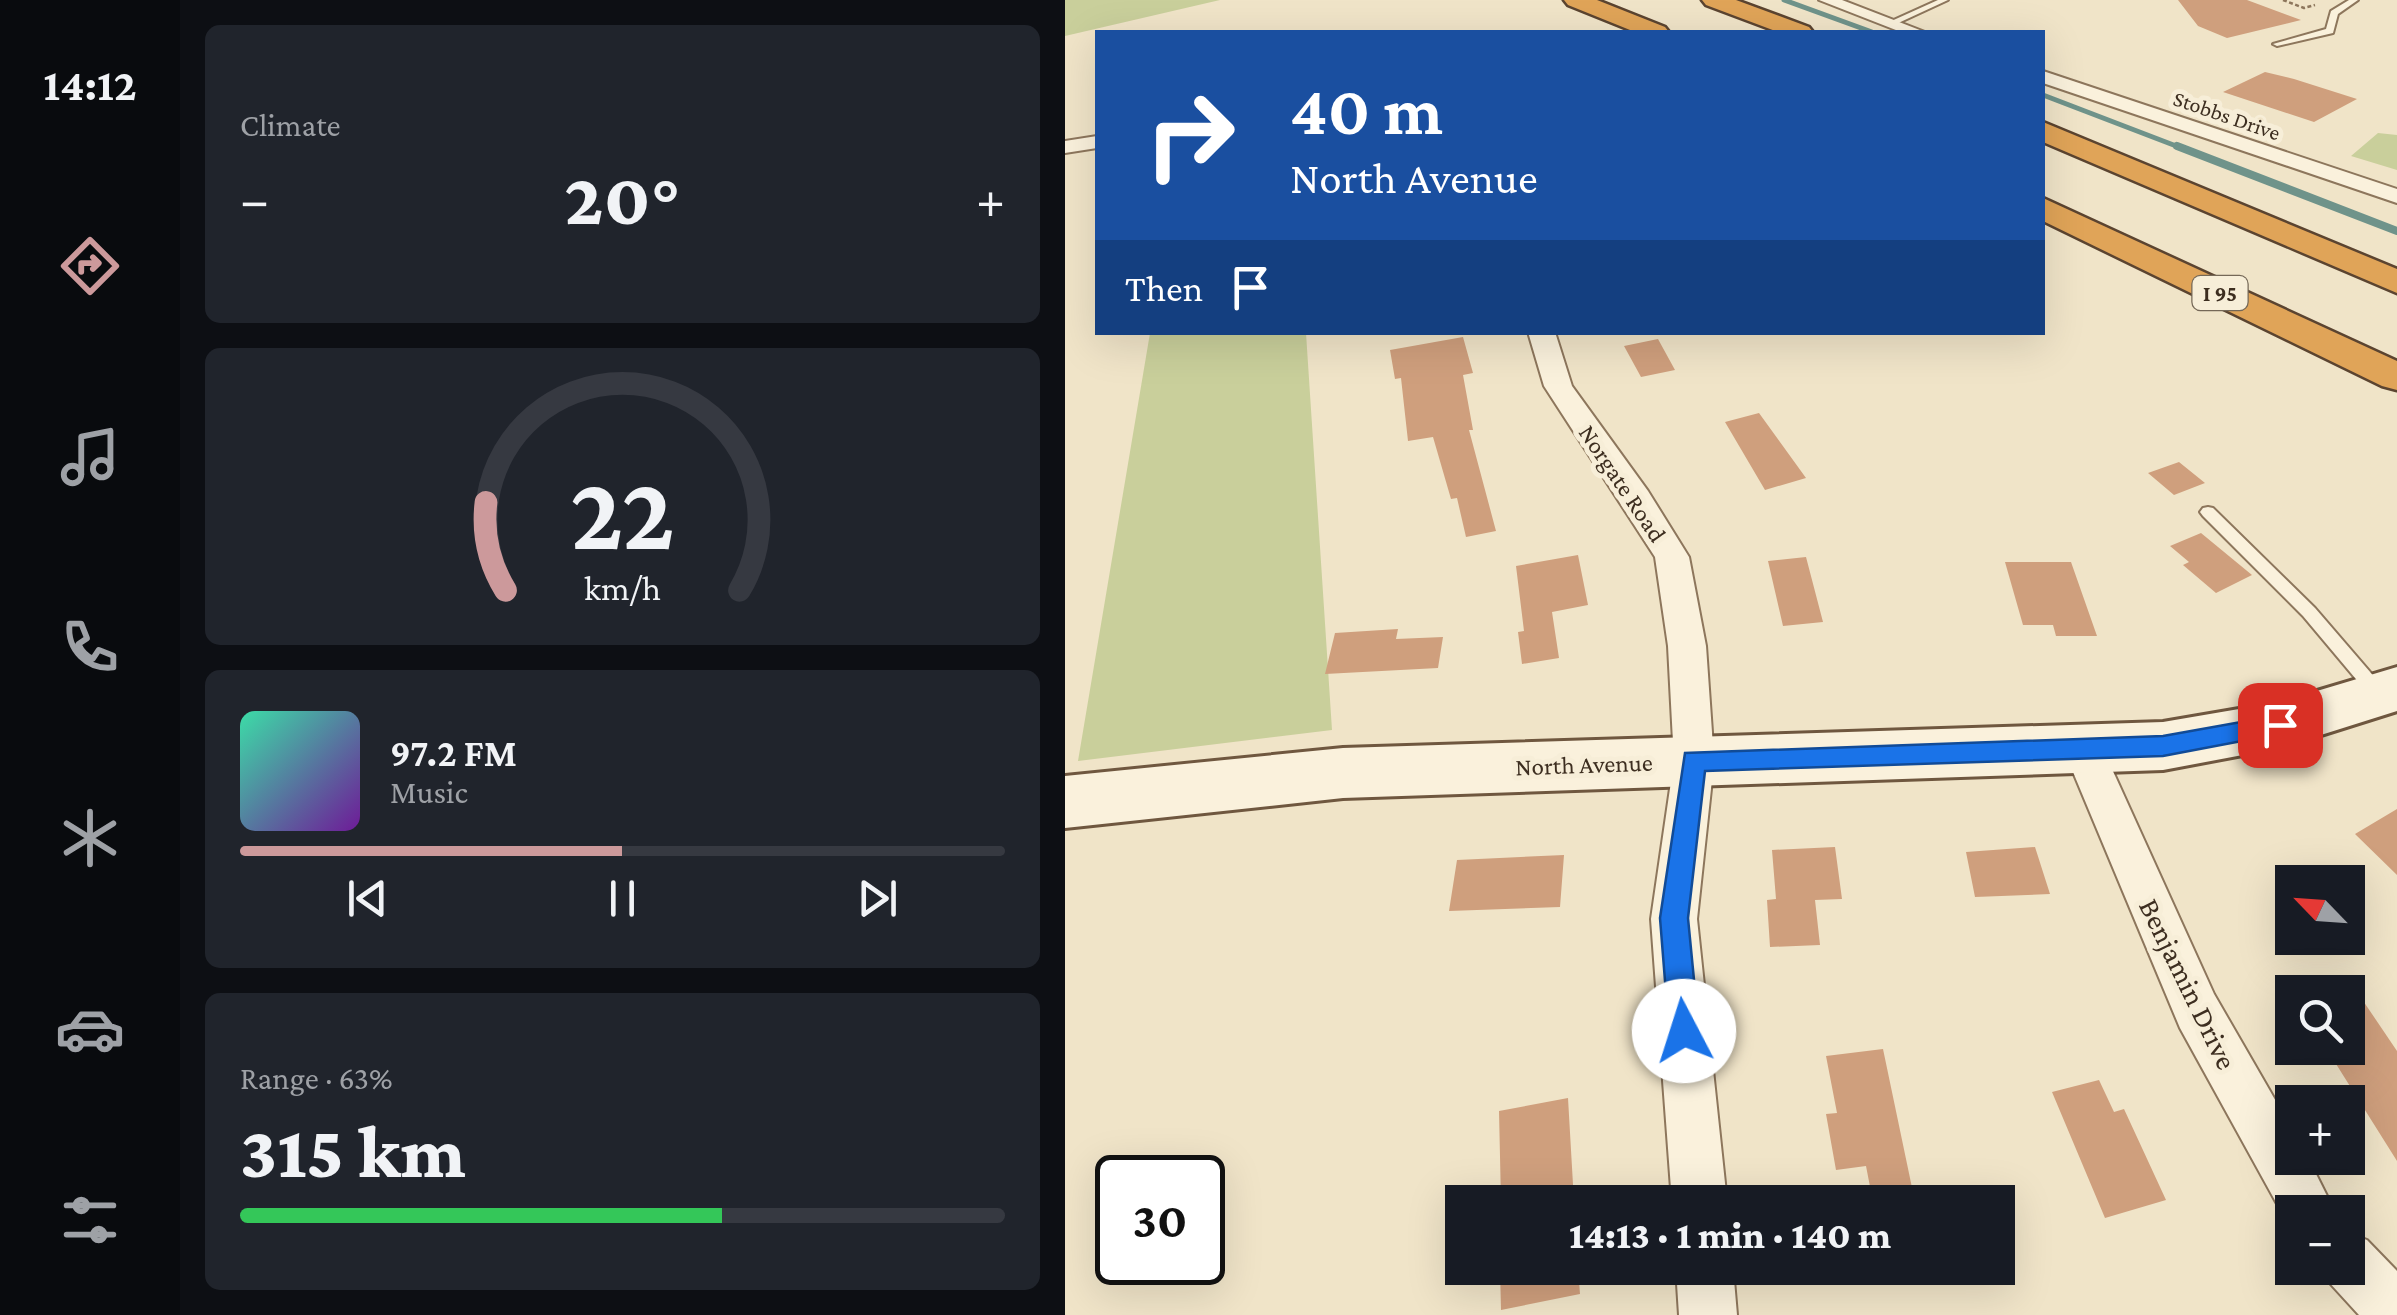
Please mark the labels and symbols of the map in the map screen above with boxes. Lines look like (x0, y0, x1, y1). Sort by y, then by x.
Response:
street label: Stobbs Drive (2170, 85, 2284, 145)
road number: I 95 (2193, 276, 2247, 310)
street label: Norgate Road (1573, 420, 1672, 547)
pin (2238, 683, 2323, 768)
street label: North Avenue (1515, 749, 1653, 780)
north arrow (2275, 865, 2365, 955)
street label: Benjamin Drive (2132, 893, 2244, 1075)
position arrow (1632, 979, 1736, 1083)
speed limit sign: 30 (1095, 1155, 1225, 1285)

